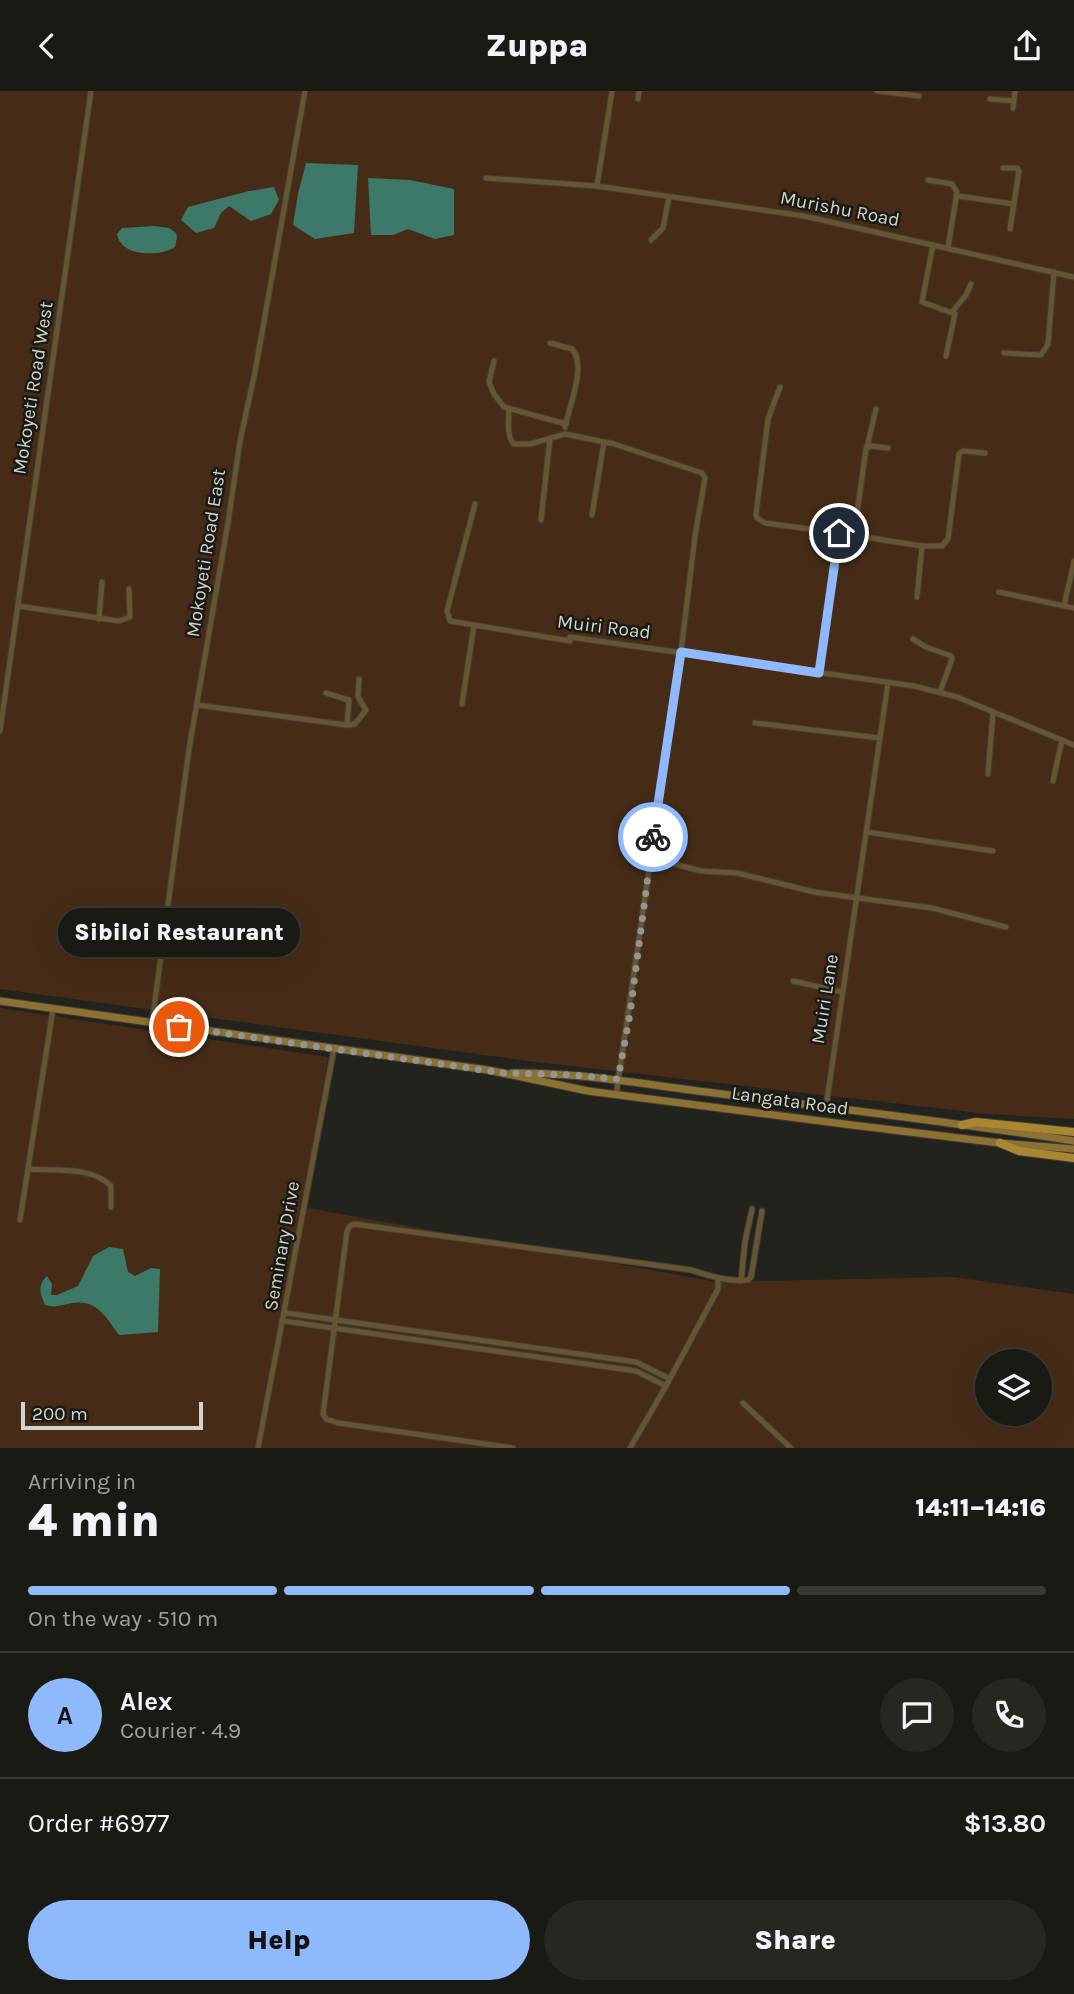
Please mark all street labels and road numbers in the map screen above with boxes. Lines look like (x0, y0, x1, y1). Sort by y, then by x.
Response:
street label: Murishu Road (778, 187, 902, 231)
street label: Mokoyeti Road West (8, 300, 58, 476)
street label: Mokoyeti Road East (182, 467, 230, 639)
street label: Muiri Road (556, 610, 652, 644)
street label: Muiri Lane (807, 952, 843, 1046)
street label: Langata Road (730, 1082, 850, 1120)
street label: Seminary Drive (260, 1179, 304, 1313)

